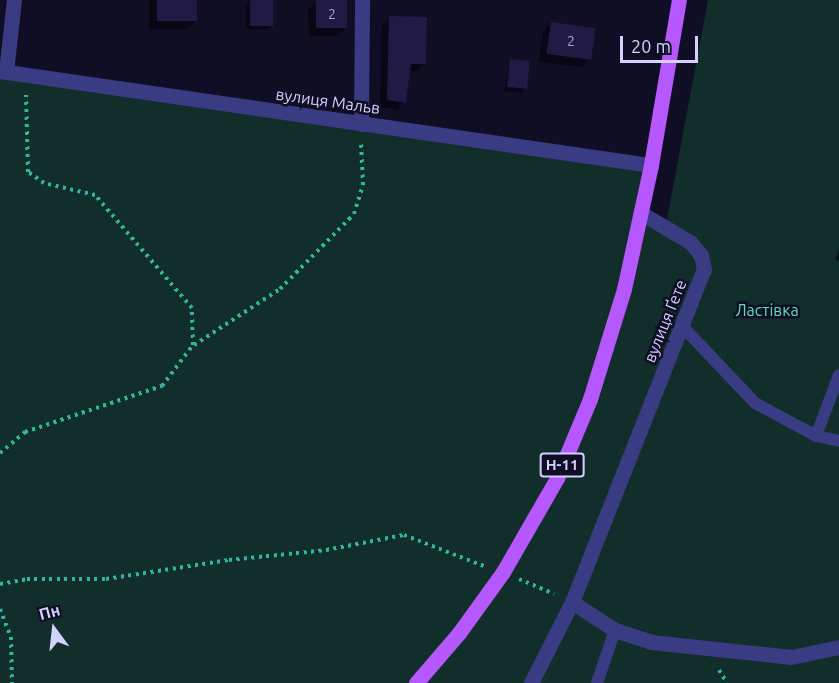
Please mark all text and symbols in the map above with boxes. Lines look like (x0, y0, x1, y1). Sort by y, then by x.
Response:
house number: 2 (328, 6, 336, 22)
scale bar (623, 24, 701, 62)
house number: 2 (567, 33, 575, 49)
text: 20 m (631, 36, 671, 56)
street label: вулиця Мальв (275, 84, 381, 118)
street label: вулиця Ґете (640, 277, 690, 365)
park label: Ластівка (735, 300, 799, 320)
road number: Н-11 (540, 453, 584, 477)
north arrow (24, 599, 84, 659)
text: Пн (37, 600, 62, 623)

